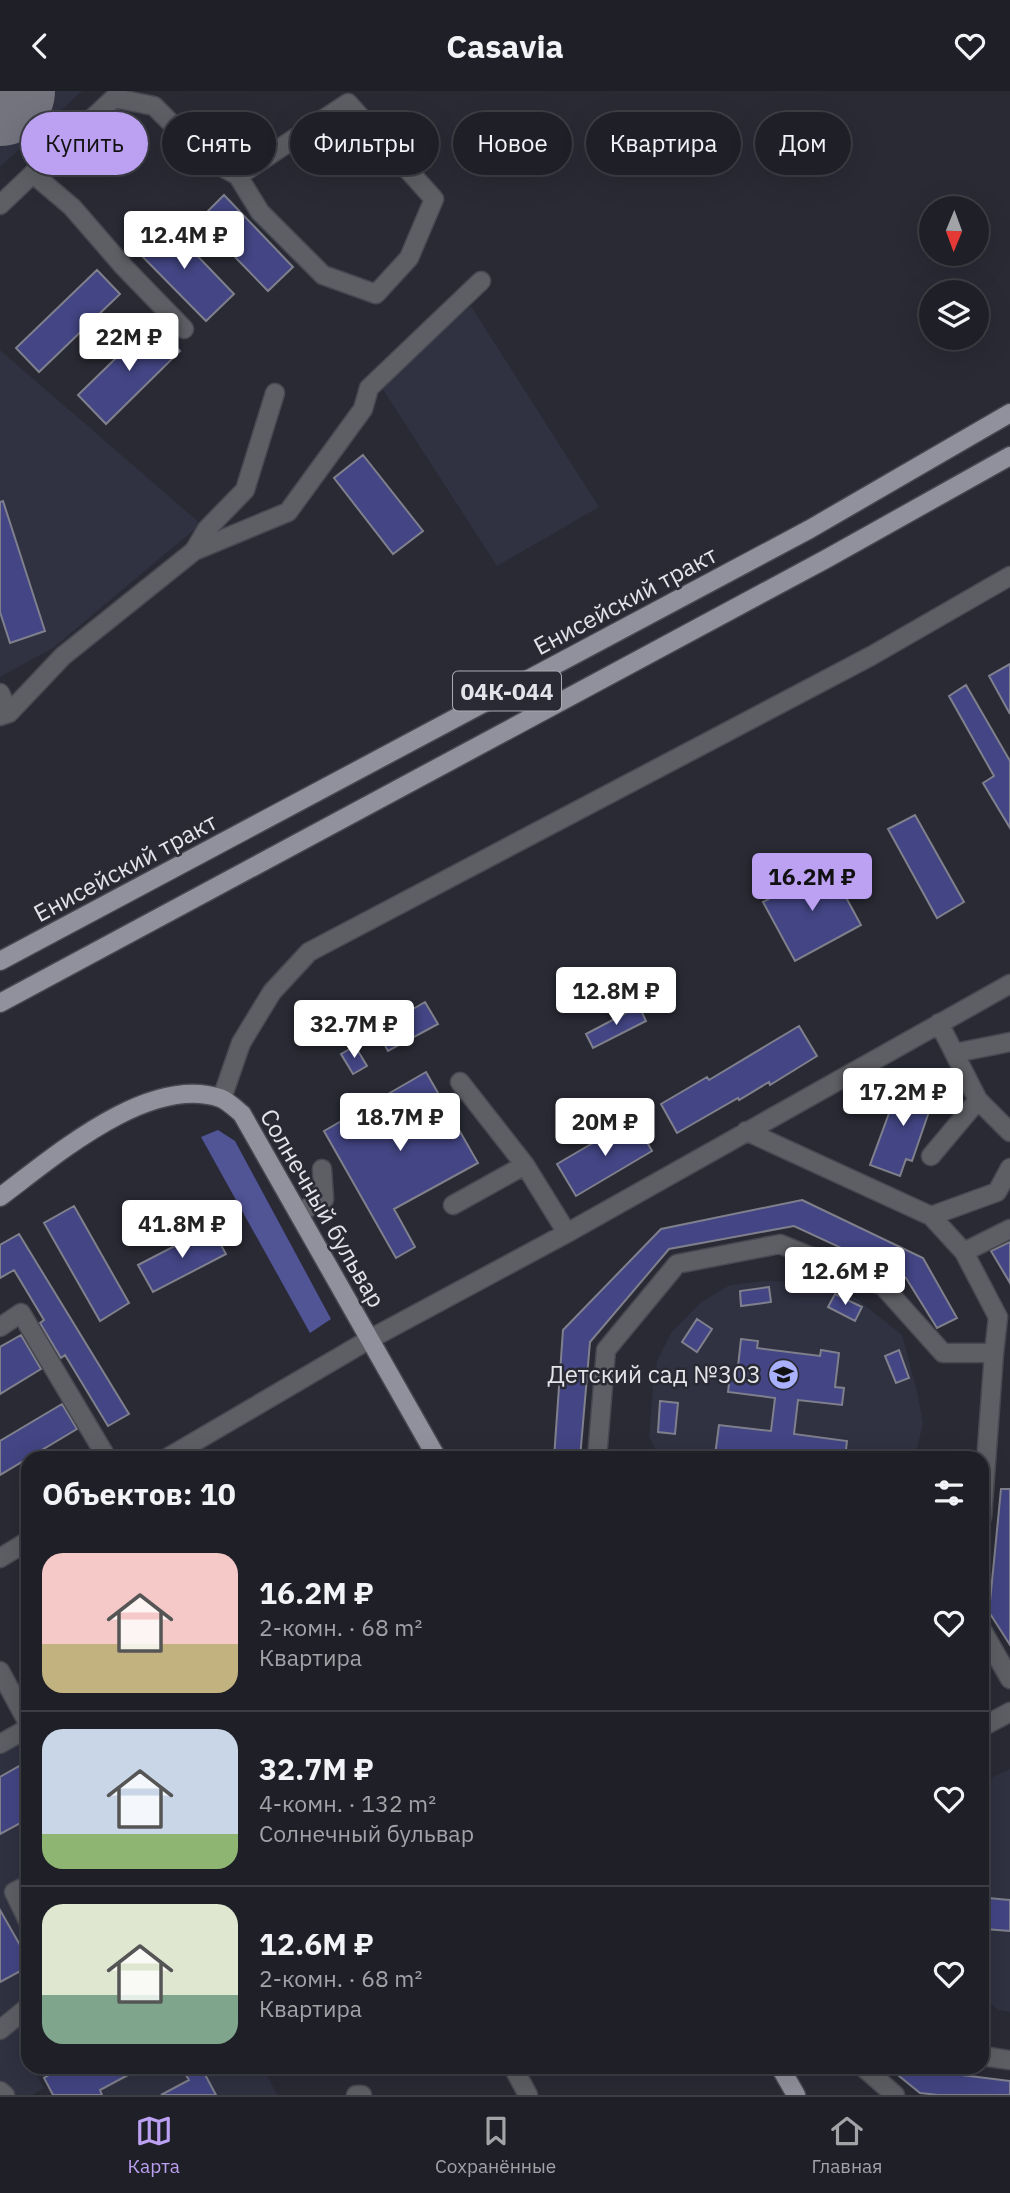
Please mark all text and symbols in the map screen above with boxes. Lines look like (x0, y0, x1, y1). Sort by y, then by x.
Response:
text: Casavia (446, 25, 564, 67)
icon: back (21, 27, 59, 65)
icon: heart (951, 27, 989, 65)
chip: Купить (21, 112, 148, 175)
chip: Снять (162, 112, 276, 175)
chip: Фильтры (290, 112, 439, 175)
chip: Новое (453, 112, 572, 175)
chip: Квартира (586, 112, 741, 175)
chip: Дом (755, 112, 851, 175)
north arrow (919, 196, 989, 266)
map controls (919, 196, 989, 350)
pin: 12.4M ₽ (119, 211, 249, 271)
text: 12.4M ₽ (140, 219, 228, 249)
button: layers (919, 280, 989, 350)
pin: 22M ₽ (80, 313, 178, 373)
text: 22M ₽ (95, 321, 163, 351)
street label: Енисейский тракт (528, 538, 722, 662)
road number: 04К-044 (453, 671, 561, 711)
street label: Енисейский тракт (28, 805, 222, 929)
pin: 16.2M ₽ (747, 853, 877, 913)
text: 16.2M ₽ (768, 861, 856, 891)
pin: 12.8M ₽ (551, 967, 681, 1027)
text: 12.8M ₽ (572, 975, 660, 1005)
pin: 32.7M ₽ (289, 1000, 419, 1060)
text: 32.7M ₽ (310, 1008, 398, 1038)
pin: 17.2M ₽ (838, 1069, 968, 1128)
text: 17.2M ₽ (859, 1076, 947, 1106)
pin: 18.7M ₽ (335, 1093, 465, 1153)
pin: 20M ₽ (556, 1098, 654, 1158)
text: 18.7M ₽ (356, 1101, 444, 1131)
street label: Солнечный бульвар (253, 1103, 393, 1313)
text: 20M ₽ (571, 1106, 639, 1136)
pin: 41.8M ₽ (117, 1201, 247, 1260)
text: 41.8M ₽ (138, 1208, 226, 1238)
pin: 12.6M ₽ (780, 1247, 910, 1307)
text: 12.6M ₽ (801, 1255, 889, 1285)
school or university icon: Детский сад №303 (767, 1357, 801, 1391)
place label: Детский сад №303 (547, 1358, 761, 1390)
text: Объектов: 10 (42, 1474, 236, 1513)
icon: filters (930, 1474, 968, 1512)
text: 16.2M ₽ (259, 1573, 374, 1612)
icon: home (98, 1581, 182, 1665)
icon: heart (930, 1604, 968, 1642)
text: 2-комн. · 68 m² (259, 1612, 422, 1642)
text: Квартира (259, 1642, 362, 1672)
text: 32.7M ₽ (259, 1749, 374, 1788)
icon: home (98, 1757, 182, 1841)
icon: heart (930, 1780, 968, 1818)
text: 4-комн. · 132 m² (259, 1788, 436, 1818)
text: Солнечный бульвар (259, 1818, 474, 1848)
text: 12.6M ₽ (259, 1924, 374, 1963)
icon: home (98, 1932, 182, 2016)
icon: heart (930, 1955, 968, 1993)
text: 2-комн. · 68 m² (259, 1963, 422, 1993)
text: Квартира (259, 1993, 362, 2023)
tab: Карта (128, 2112, 180, 2178)
tab: Сохранённые (435, 2112, 556, 2178)
tab: Главная (811, 2112, 882, 2178)

